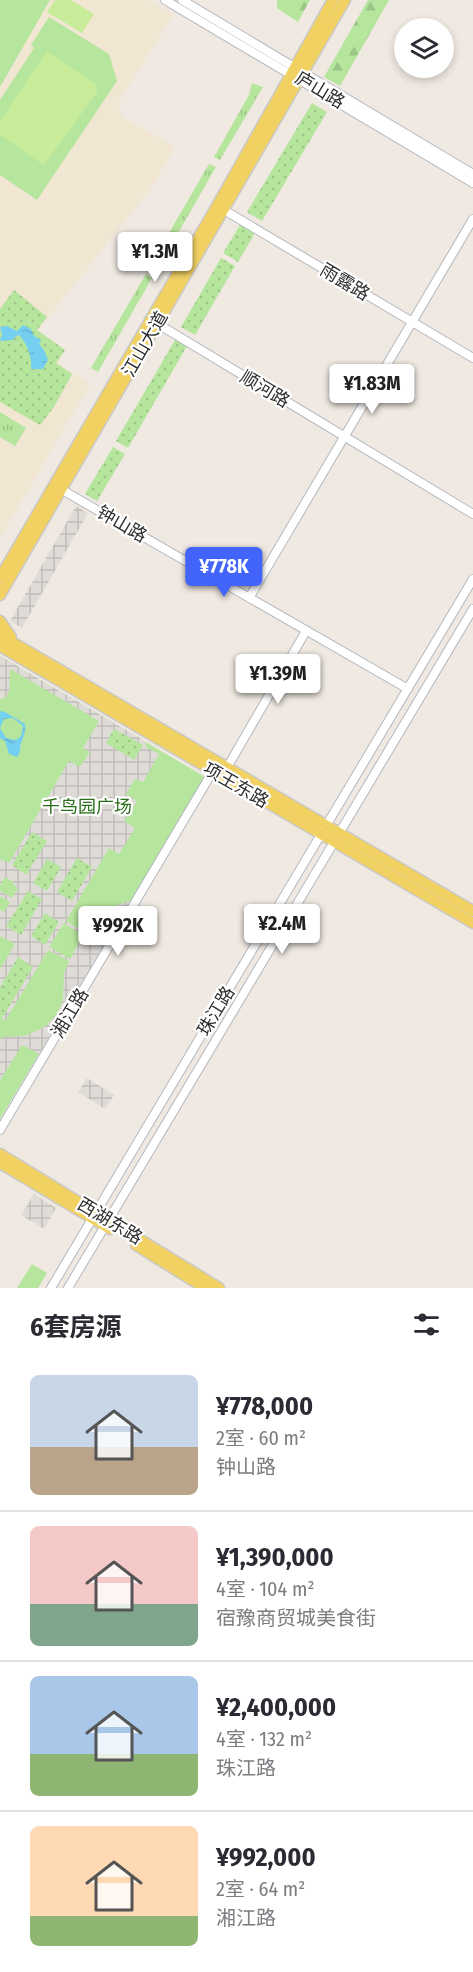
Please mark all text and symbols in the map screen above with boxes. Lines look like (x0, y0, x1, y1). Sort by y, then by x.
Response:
map controls (394, 18, 454, 78)
button: layers (394, 18, 454, 78)
street label: 庐山路 (291, 67, 349, 113)
pin: ¥1.3M (113, 232, 197, 283)
text: ¥1.3M (132, 239, 178, 263)
street label: 雨露路 (316, 259, 374, 305)
street label: 江山大道 (117, 307, 173, 381)
pin: ¥1.83M (323, 364, 421, 415)
street label: 顺河路 (236, 366, 294, 412)
text: ¥1.83M (343, 371, 401, 395)
street label: 钟山路 (93, 501, 151, 547)
pin: ¥778K (182, 547, 266, 598)
text: ¥778K (199, 554, 249, 578)
pin: ¥1.39M (229, 654, 327, 705)
text: ¥1.39M (249, 661, 307, 685)
street label: 项王东路 (199, 757, 273, 813)
park label: 千鸟园广场 (42, 796, 132, 818)
pin: ¥2.4M (240, 904, 324, 955)
pin: ¥992K (76, 906, 160, 957)
text: ¥2.4M (258, 911, 306, 935)
text: ¥992K (92, 913, 144, 937)
street label: 珠江路 (193, 982, 239, 1040)
street label: 湘江路 (47, 984, 93, 1042)
street label: 西湖东路 (73, 1193, 147, 1249)
icon: filters (410, 1308, 443, 1341)
text: 6套房源 (30, 1312, 122, 1343)
text: ¥778,000 (216, 1391, 313, 1422)
icon: home (78, 1399, 150, 1471)
text: 2室 · 60 m² (216, 1426, 306, 1450)
text: 钟山路 (216, 1455, 276, 1479)
text: ¥1,390,000 (216, 1542, 334, 1573)
icon: home (78, 1550, 150, 1622)
text: 4室 · 104 m² (216, 1577, 314, 1601)
text: 宿豫商贸城美食街 (216, 1606, 376, 1630)
text: ¥2,400,000 (216, 1692, 336, 1723)
icon: home (78, 1700, 150, 1772)
text: 4室 · 132 m² (216, 1727, 312, 1751)
text: 珠江路 (216, 1756, 276, 1780)
text: ¥992,000 (216, 1842, 316, 1873)
icon: home (78, 1850, 150, 1922)
text: 2室 · 64 m² (216, 1877, 305, 1901)
text: 湘江路 (216, 1906, 276, 1930)

